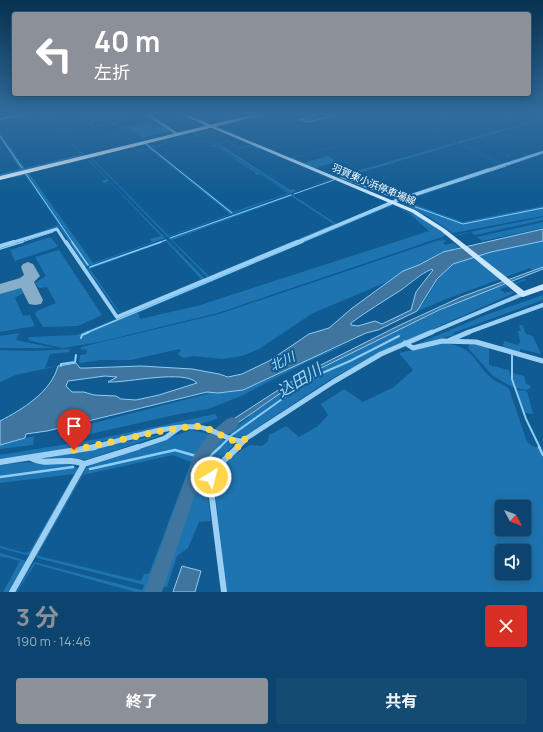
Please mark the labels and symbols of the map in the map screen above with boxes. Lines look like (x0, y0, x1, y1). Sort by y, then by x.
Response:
street label: 羽賀東小浜停車場線 (330, 160, 418, 208)
water label: 北川 (266, 346, 299, 375)
water label: 込田川 (273, 357, 327, 402)
pin (57, 409, 91, 450)
position arrow (190, 456, 232, 498)
north arrow (495, 500, 531, 536)

